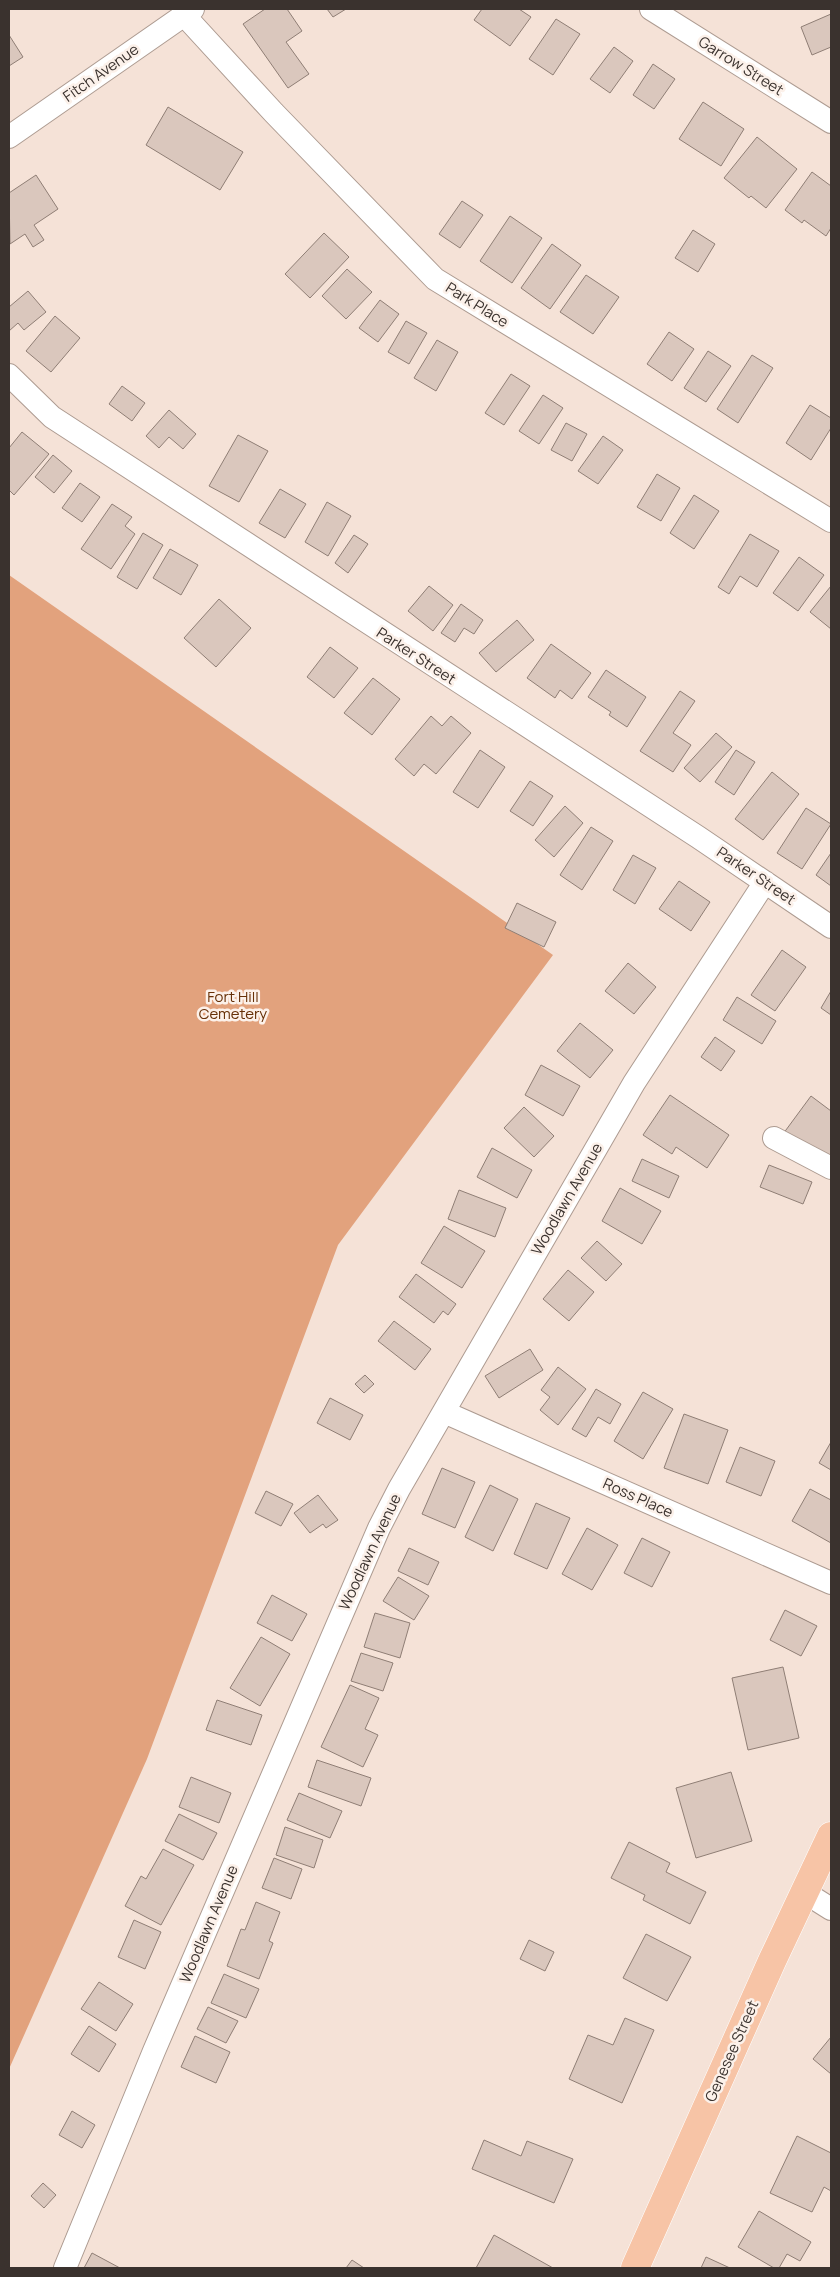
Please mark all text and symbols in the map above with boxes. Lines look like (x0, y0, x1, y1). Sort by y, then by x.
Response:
street label: Garrow Street (695, 31, 788, 100)
street label: Fitch Avenue (59, 39, 143, 107)
street label: Park Place (442, 277, 513, 332)
street label: Parker Street (372, 622, 460, 689)
street label: Parker Street (713, 841, 800, 910)
park label: Fort Hill Cemetery (199, 986, 267, 1024)
street label: Woodlawn Avenue (526, 1139, 607, 1259)
street label: Ross Place (600, 1473, 677, 1522)
street label: Woodlawn Avenue (333, 1490, 406, 1613)
street label: Woodlawn Avenue (174, 1861, 243, 1986)
street label: Genesee Street (700, 1997, 763, 2105)

